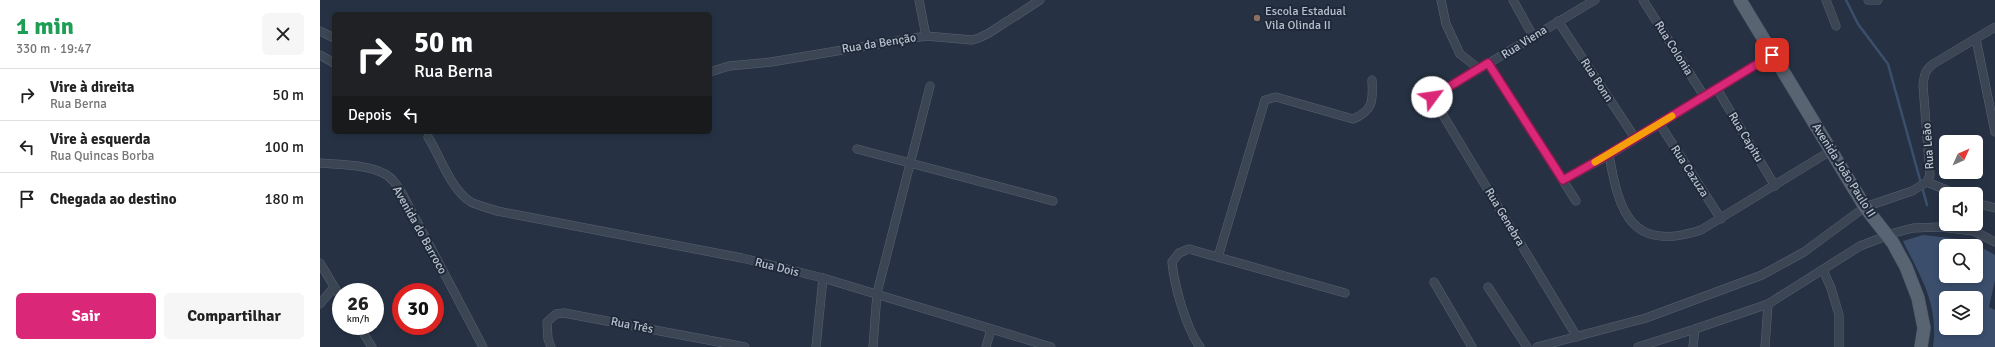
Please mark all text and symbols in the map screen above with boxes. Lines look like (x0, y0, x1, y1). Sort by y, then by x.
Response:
place label: Escola Estadual Vila Olinda II (1265, 4, 1346, 33)
text: 1 min (16, 11, 74, 41)
button: close (262, 13, 304, 55)
marker: Escola Estadual Vila Olinda II (1252, 13, 1262, 23)
street label: Rua Colonia (1651, 18, 1696, 78)
street label: Rua Viena (1499, 23, 1550, 62)
text: 50 m (414, 26, 473, 60)
icon: right (348, 28, 400, 80)
street label: Rua da Benção (841, 30, 917, 57)
pin (1755, 38, 1789, 72)
text: 330 m · 19:47 (16, 41, 92, 57)
icon: arrive (1761, 44, 1783, 66)
street label: Rua Bonn (1577, 56, 1616, 105)
text: Rua Berna (414, 60, 493, 82)
position arrow (1411, 76, 1453, 118)
text: Vire à direita (50, 78, 134, 96)
icon: right (16, 84, 38, 106)
text: 50 m (273, 86, 304, 104)
text: Rua Berna (50, 96, 107, 112)
icon: left (400, 104, 422, 126)
text: Depois (348, 106, 392, 124)
street label: Rua Capitu (1725, 109, 1766, 165)
street label: Avenida João Paulo II (1808, 120, 1879, 220)
street label: Rua Leão (1919, 122, 1938, 170)
text: Vire à esquerda (50, 130, 150, 148)
north arrow (1939, 135, 1983, 179)
map controls (1939, 135, 1983, 335)
icon: left (16, 136, 38, 158)
text: 100 m (264, 138, 304, 156)
street label: Rua Cazuza (1667, 143, 1712, 200)
text: Rua Quincas Borba (50, 148, 154, 164)
street label: Avenida do Barroco (389, 183, 450, 277)
street label: Rua Genebra (1481, 185, 1528, 249)
button: sound (1939, 187, 1983, 231)
icon: arrive (16, 188, 38, 210)
text: Chegada ao destino (50, 190, 177, 208)
text: 180 m (264, 190, 304, 208)
button: search (1939, 239, 1983, 283)
street label: Rua Dois (753, 255, 800, 280)
speed limit sign: 30 (392, 283, 444, 335)
text: 26 (347, 291, 369, 316)
button: layers (1939, 291, 1983, 335)
button: Sair (16, 293, 156, 339)
button: Compartilhar (164, 293, 304, 339)
text: km/h (347, 313, 369, 325)
street label: Rua Três (609, 314, 654, 337)

